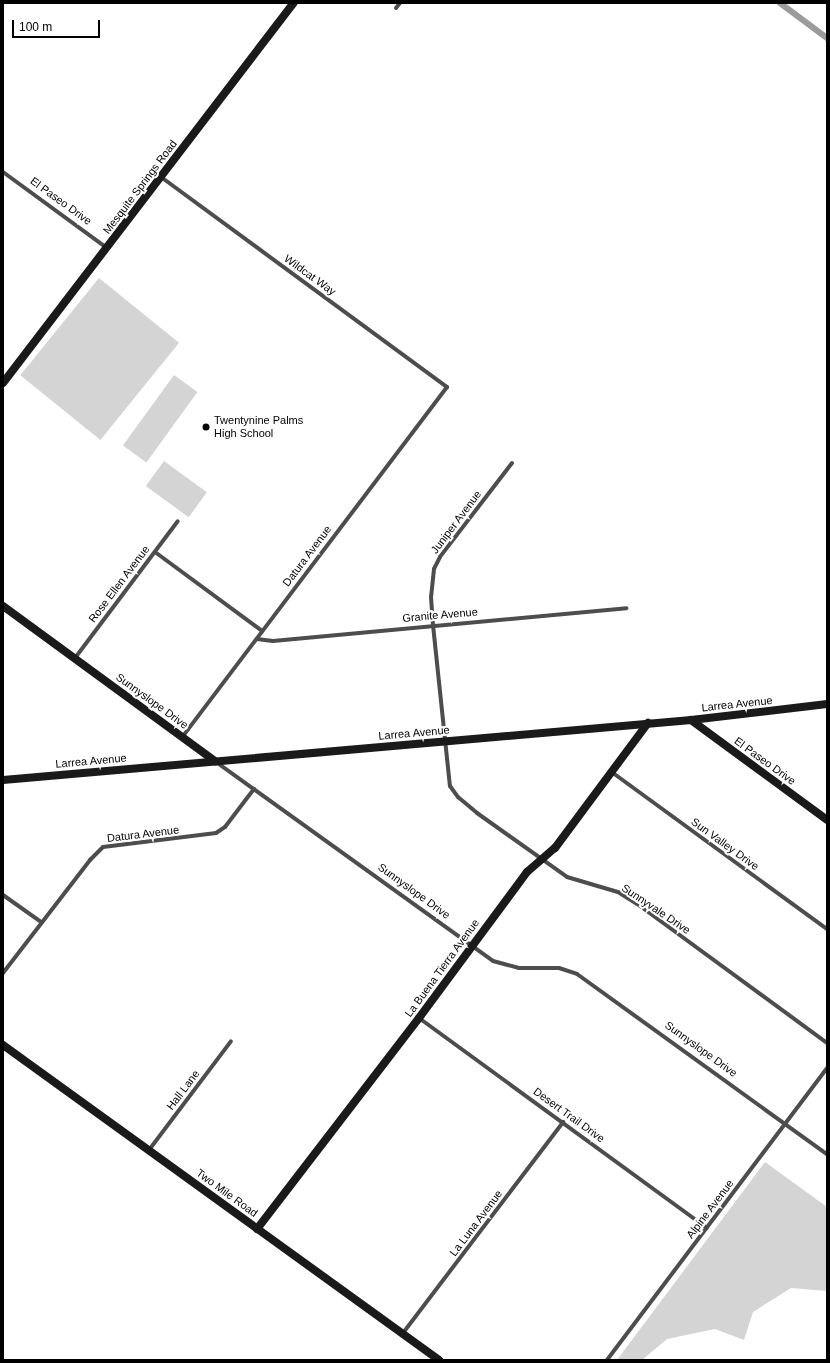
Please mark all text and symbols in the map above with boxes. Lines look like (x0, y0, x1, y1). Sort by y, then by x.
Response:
scale bar (14, 12, 102, 38)
text: 100 m (19, 20, 52, 34)
street label: Mesquite Springs Road (100, 137, 180, 237)
street label: El Paseo Drive (28, 174, 94, 228)
street label: Wildcat Way (282, 252, 338, 298)
place label: Twentynine Palms High School (214, 414, 303, 440)
marker: Twentynine Palms High School (201, 422, 211, 432)
street label: Juniper Avenue (428, 488, 484, 556)
street label: Datura Avenue (280, 523, 334, 589)
street label: Rose Ellen Avenue (86, 543, 152, 625)
street label: Granite Avenue (401, 605, 479, 625)
street label: Sunnyslope Drive (113, 670, 191, 732)
street label: Larrea Avenue (701, 694, 773, 714)
street label: Larrea Avenue (378, 723, 450, 743)
street label: El Paseo Drive (732, 734, 798, 788)
street label: Larrea Avenue (55, 751, 127, 771)
street label: Sun Valley Drive (689, 815, 761, 873)
street label: Datura Avenue (106, 823, 180, 845)
street label: Sunnyslope Drive (375, 860, 453, 922)
street label: Sunnyvale Drive (619, 881, 693, 937)
street label: La Buena Tierra Avenue (402, 916, 482, 1020)
street label: Sunnyslope Drive (662, 1018, 740, 1080)
street label: Hall Lane (164, 1067, 202, 1113)
street label: Desert Trail Drive (531, 1085, 607, 1145)
street label: Two Mile Road (194, 1166, 260, 1220)
street label: Alpine Avenue (683, 1177, 737, 1241)
street label: La Luna Avenue (447, 1187, 505, 1259)

